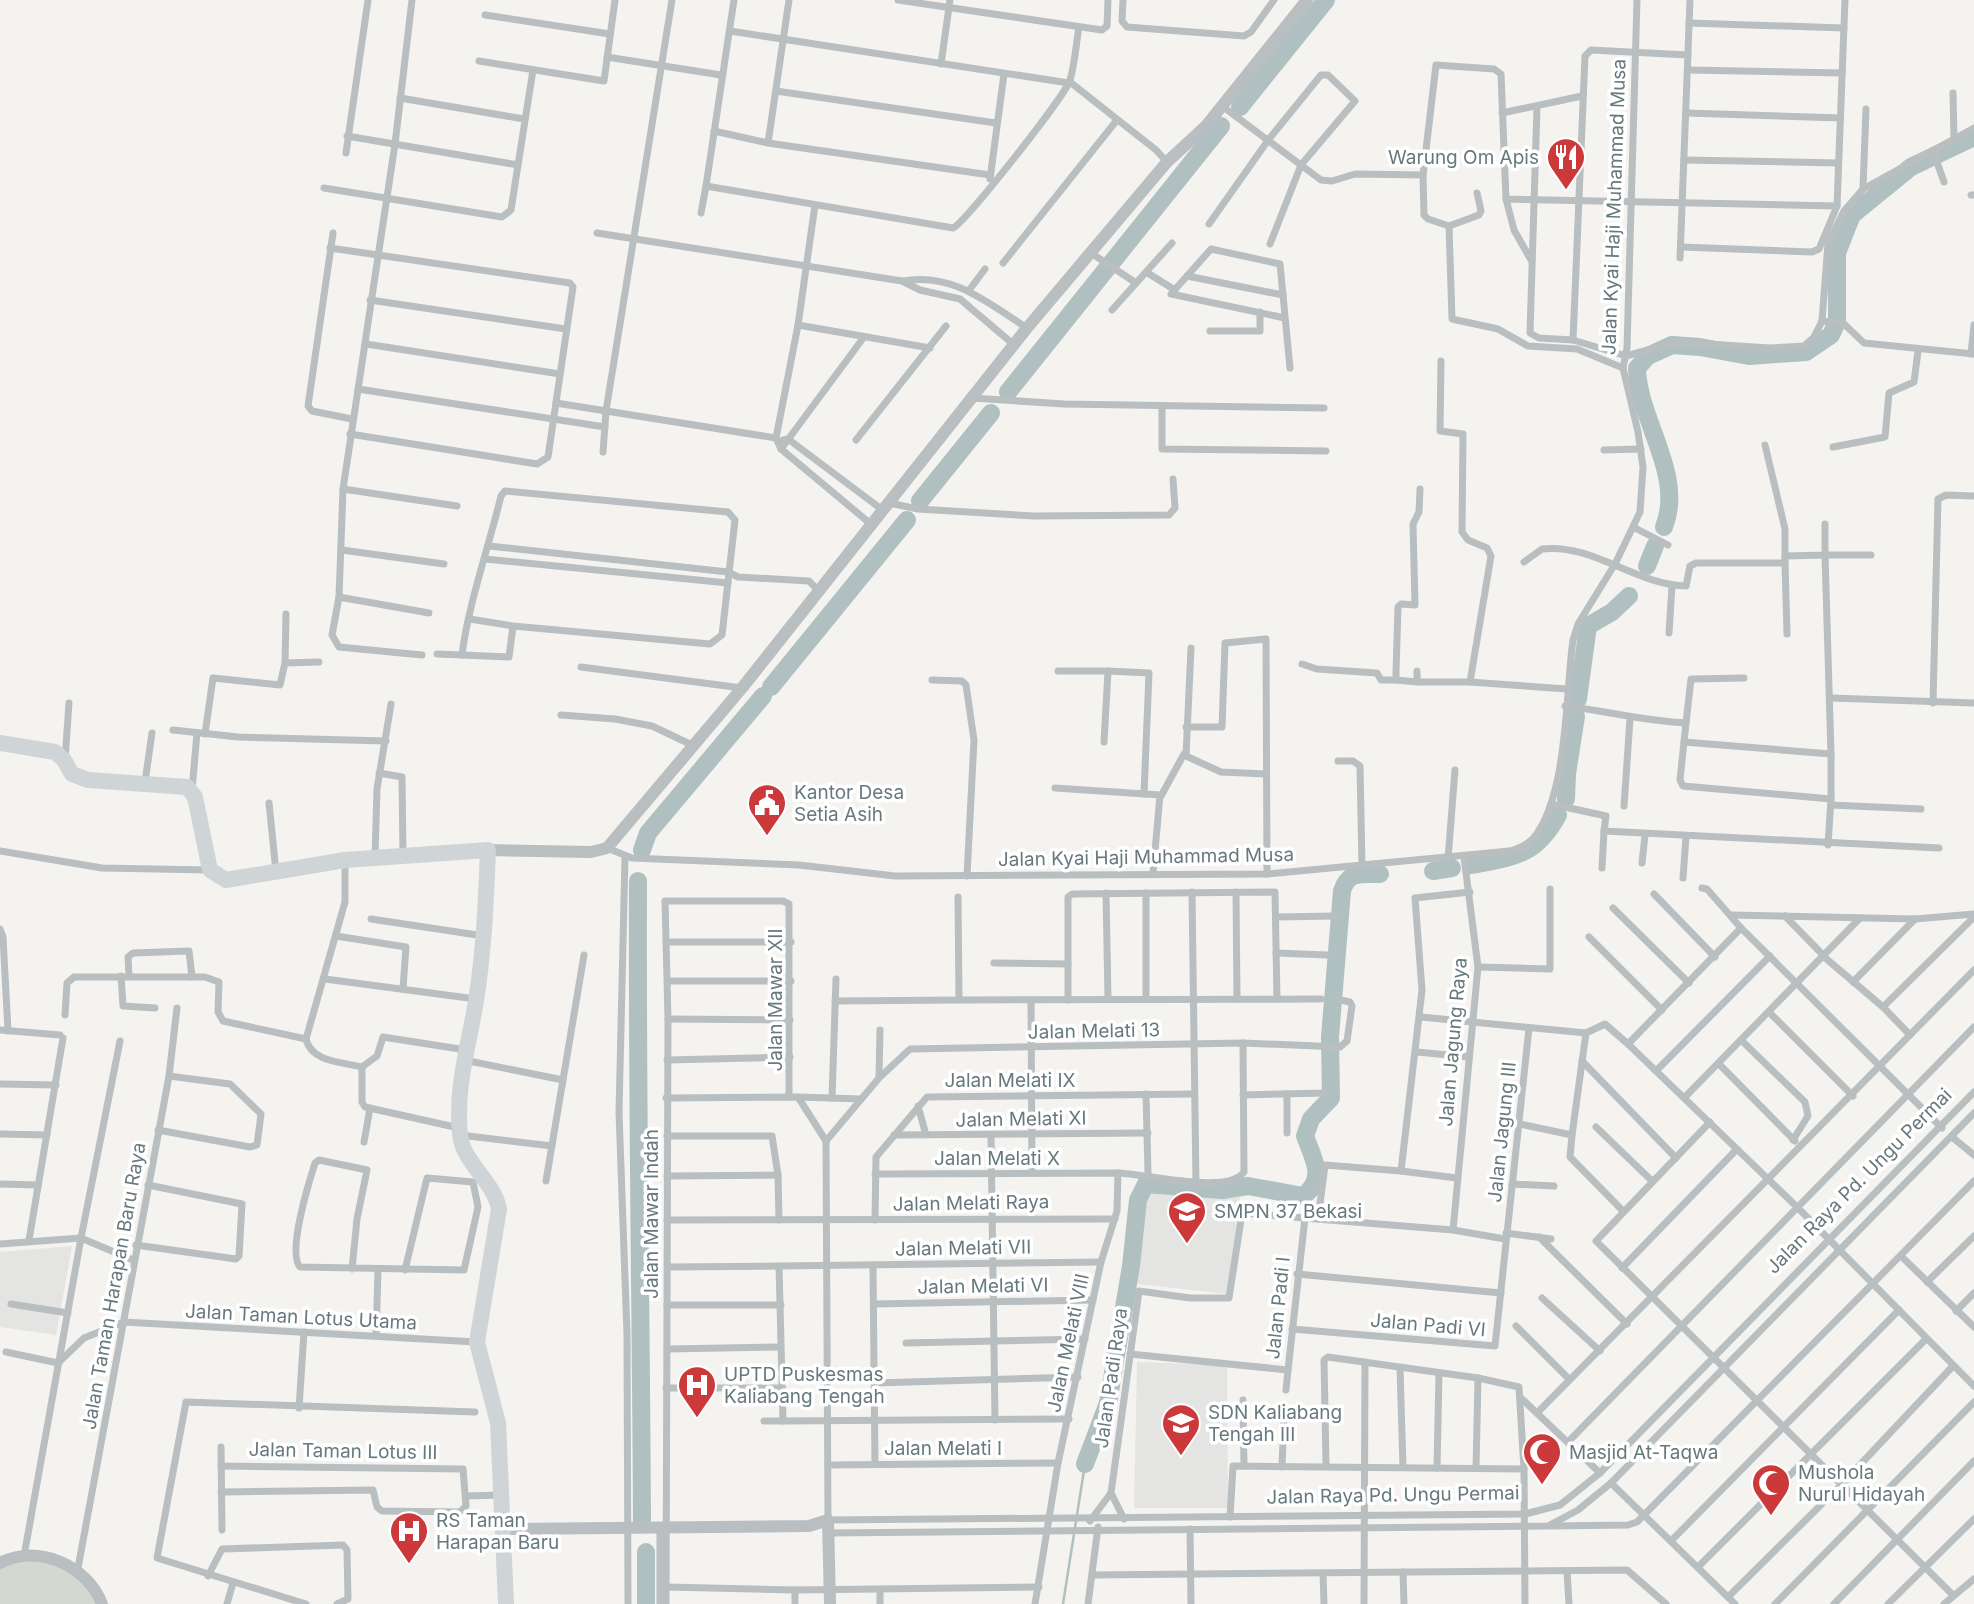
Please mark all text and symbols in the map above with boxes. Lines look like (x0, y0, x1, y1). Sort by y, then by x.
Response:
street label: Jalan Kyai Haji Muhammad Musa (1597, 59, 1631, 355)
restaurant icon: Warung Om Apis (1545, 136, 1587, 191)
place label: Warung Om Apis (1388, 146, 1539, 169)
place label: Kantor Desa Setia Asih (794, 781, 904, 826)
public building icon: Kantor Desa Setia Asih (746, 782, 788, 837)
street label: Jalan Kyai Haji Muhammad Musa (998, 843, 1294, 871)
street label: Jalan Mawar XII (764, 928, 787, 1072)
street label: Jalan Jagung Raya (1434, 956, 1472, 1128)
street label: Jalan Melati 13 (1028, 1018, 1160, 1044)
street label: Jalan Jagung III (1483, 1061, 1521, 1203)
street label: Jalan Melati IX (944, 1069, 1076, 1092)
street label: Jalan Raya Pd. Ungu Permai (1761, 1083, 1957, 1279)
street label: Jalan Melati XI (955, 1106, 1087, 1132)
street label: Jalan Mawar Indah (640, 1129, 663, 1299)
street label: Jalan Taman Harapan Baru Raya (77, 1141, 151, 1431)
street label: Jalan Melati X (934, 1147, 1060, 1170)
street label: Jalan Melati Raya (892, 1190, 1050, 1216)
school or university icon: SMPN 37 Bekasi (1166, 1190, 1208, 1245)
place label: SMPN 37 Bekasi (1214, 1200, 1362, 1223)
street label: Jalan Melati VII (895, 1235, 1031, 1261)
street label: Jalan Padi I (1261, 1256, 1295, 1360)
street label: Jalan Melati VIII (1042, 1271, 1094, 1415)
street label: Jalan Melati VI (917, 1273, 1049, 1299)
street label: Jalan Taman Lotus Utama (184, 1299, 418, 1335)
street label: Jalan Padi Raya (1090, 1306, 1132, 1450)
street label: Jalan Padi VI (1369, 1308, 1487, 1342)
place label: UPTD Puskesmas Kaliabang Tengah (724, 1363, 885, 1408)
hospital icon: UPTD Puskesmas Kaliabang Tengah (676, 1364, 718, 1419)
place label: SDN Kaliabang Tengah III (1208, 1401, 1342, 1446)
school or university icon: SDN Kaliabang Tengah III (1160, 1402, 1202, 1457)
mosque icon: Masjid At-Taqwa (1521, 1431, 1563, 1486)
street label: Jalan Melati I (884, 1437, 1002, 1460)
street label: Jalan Taman Lotus III (248, 1438, 438, 1464)
place label: Masjid At-Taqwa (1569, 1441, 1718, 1464)
place label: Mushola Nurul Hidayah (1798, 1461, 1925, 1506)
mosque icon: Mushola Nurul Hidayah (1750, 1462, 1792, 1517)
street label: Jalan Raya Pd. Ungu Permai (1266, 1481, 1520, 1509)
place label: RS Taman Harapan Baru (436, 1509, 559, 1554)
hospital icon: RS Taman Harapan Baru (388, 1510, 430, 1565)

